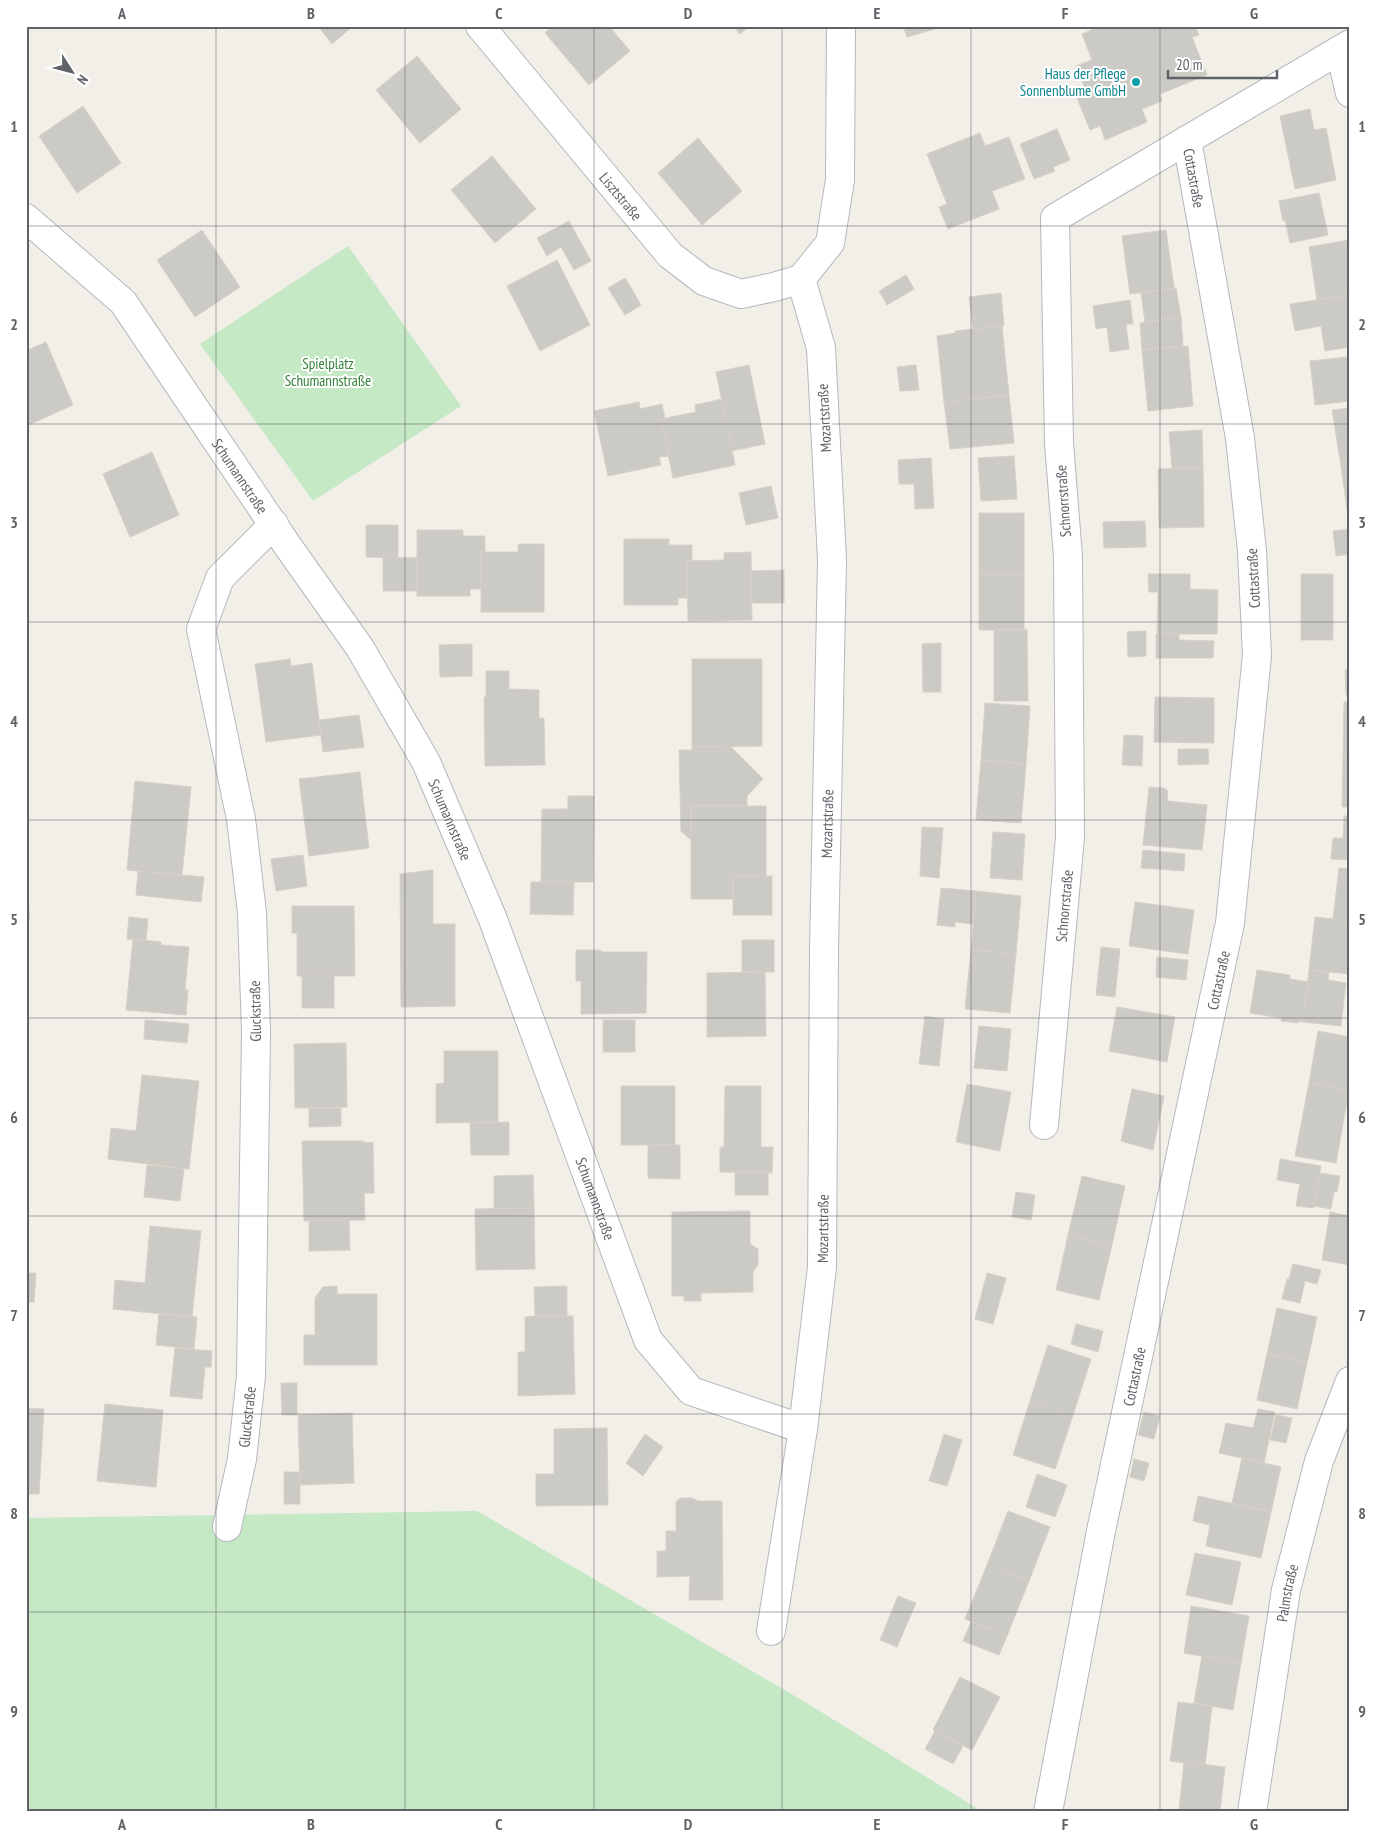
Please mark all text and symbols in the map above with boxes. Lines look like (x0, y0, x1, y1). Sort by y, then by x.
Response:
text: A (117, 3, 127, 23)
text: B (307, 3, 315, 23)
text: C (495, 3, 503, 23)
text: D (684, 3, 693, 23)
text: E (874, 3, 881, 23)
text: F (1062, 3, 1069, 23)
text: G (1250, 3, 1258, 23)
north arrow (48, 48, 98, 98)
scale bar (1168, 48, 1277, 80)
text: 20 m (1176, 55, 1202, 74)
place label: Haus der Pflege Sonnenblume GmbH (1020, 64, 1126, 100)
text: N (73, 71, 92, 88)
marker: Haus der Pflege Sonnenblume GmbH (1130, 76, 1142, 88)
text: 1 (10, 116, 18, 136)
text: 1 (1358, 116, 1366, 136)
street label: Cottastraße (1179, 147, 1209, 209)
street label: Lisztstraße (596, 168, 647, 224)
text: 2 (10, 314, 18, 334)
text: 2 (1358, 314, 1366, 334)
park label: Spielplatz Schumannstraße (285, 354, 371, 390)
street label: Mozartstraße (813, 383, 835, 453)
street label: Schumannstraße (208, 435, 272, 517)
street label: Schnorrstraße (1051, 464, 1075, 538)
text: 3 (10, 512, 18, 532)
text: 3 (1358, 512, 1366, 532)
street label: Cottastraße (1242, 548, 1264, 608)
text: 4 (10, 711, 18, 731)
text: 4 (1358, 711, 1366, 731)
street label: Schumannstraße (425, 776, 476, 863)
street label: Mozartstraße (816, 789, 837, 858)
street label: Schnorrstraße (1051, 869, 1077, 943)
text: 5 (10, 909, 18, 929)
text: 5 (1358, 909, 1366, 929)
street label: Cottastraße (1202, 949, 1233, 1012)
street label: Gluckstraße (245, 980, 265, 1042)
text: 6 (10, 1107, 18, 1127)
text: 6 (1358, 1107, 1366, 1127)
street label: Schumannstraße (572, 1155, 620, 1243)
street label: Mozartstraße (813, 1194, 832, 1263)
text: 7 (10, 1305, 18, 1325)
text: 7 (1358, 1305, 1366, 1325)
street label: Cottastraße (1118, 1345, 1149, 1408)
street label: Gluckstraße (234, 1385, 259, 1448)
text: 8 (10, 1503, 18, 1523)
text: 8 (1358, 1503, 1366, 1523)
street label: Palmstraße (1272, 1562, 1302, 1623)
text: 9 (10, 1701, 18, 1721)
text: 9 (1358, 1701, 1366, 1721)
text: A (117, 1814, 127, 1834)
text: B (307, 1814, 315, 1834)
text: C (495, 1814, 503, 1834)
text: D (684, 1814, 693, 1834)
text: E (874, 1814, 881, 1834)
text: F (1062, 1814, 1069, 1834)
text: G (1250, 1814, 1258, 1834)

